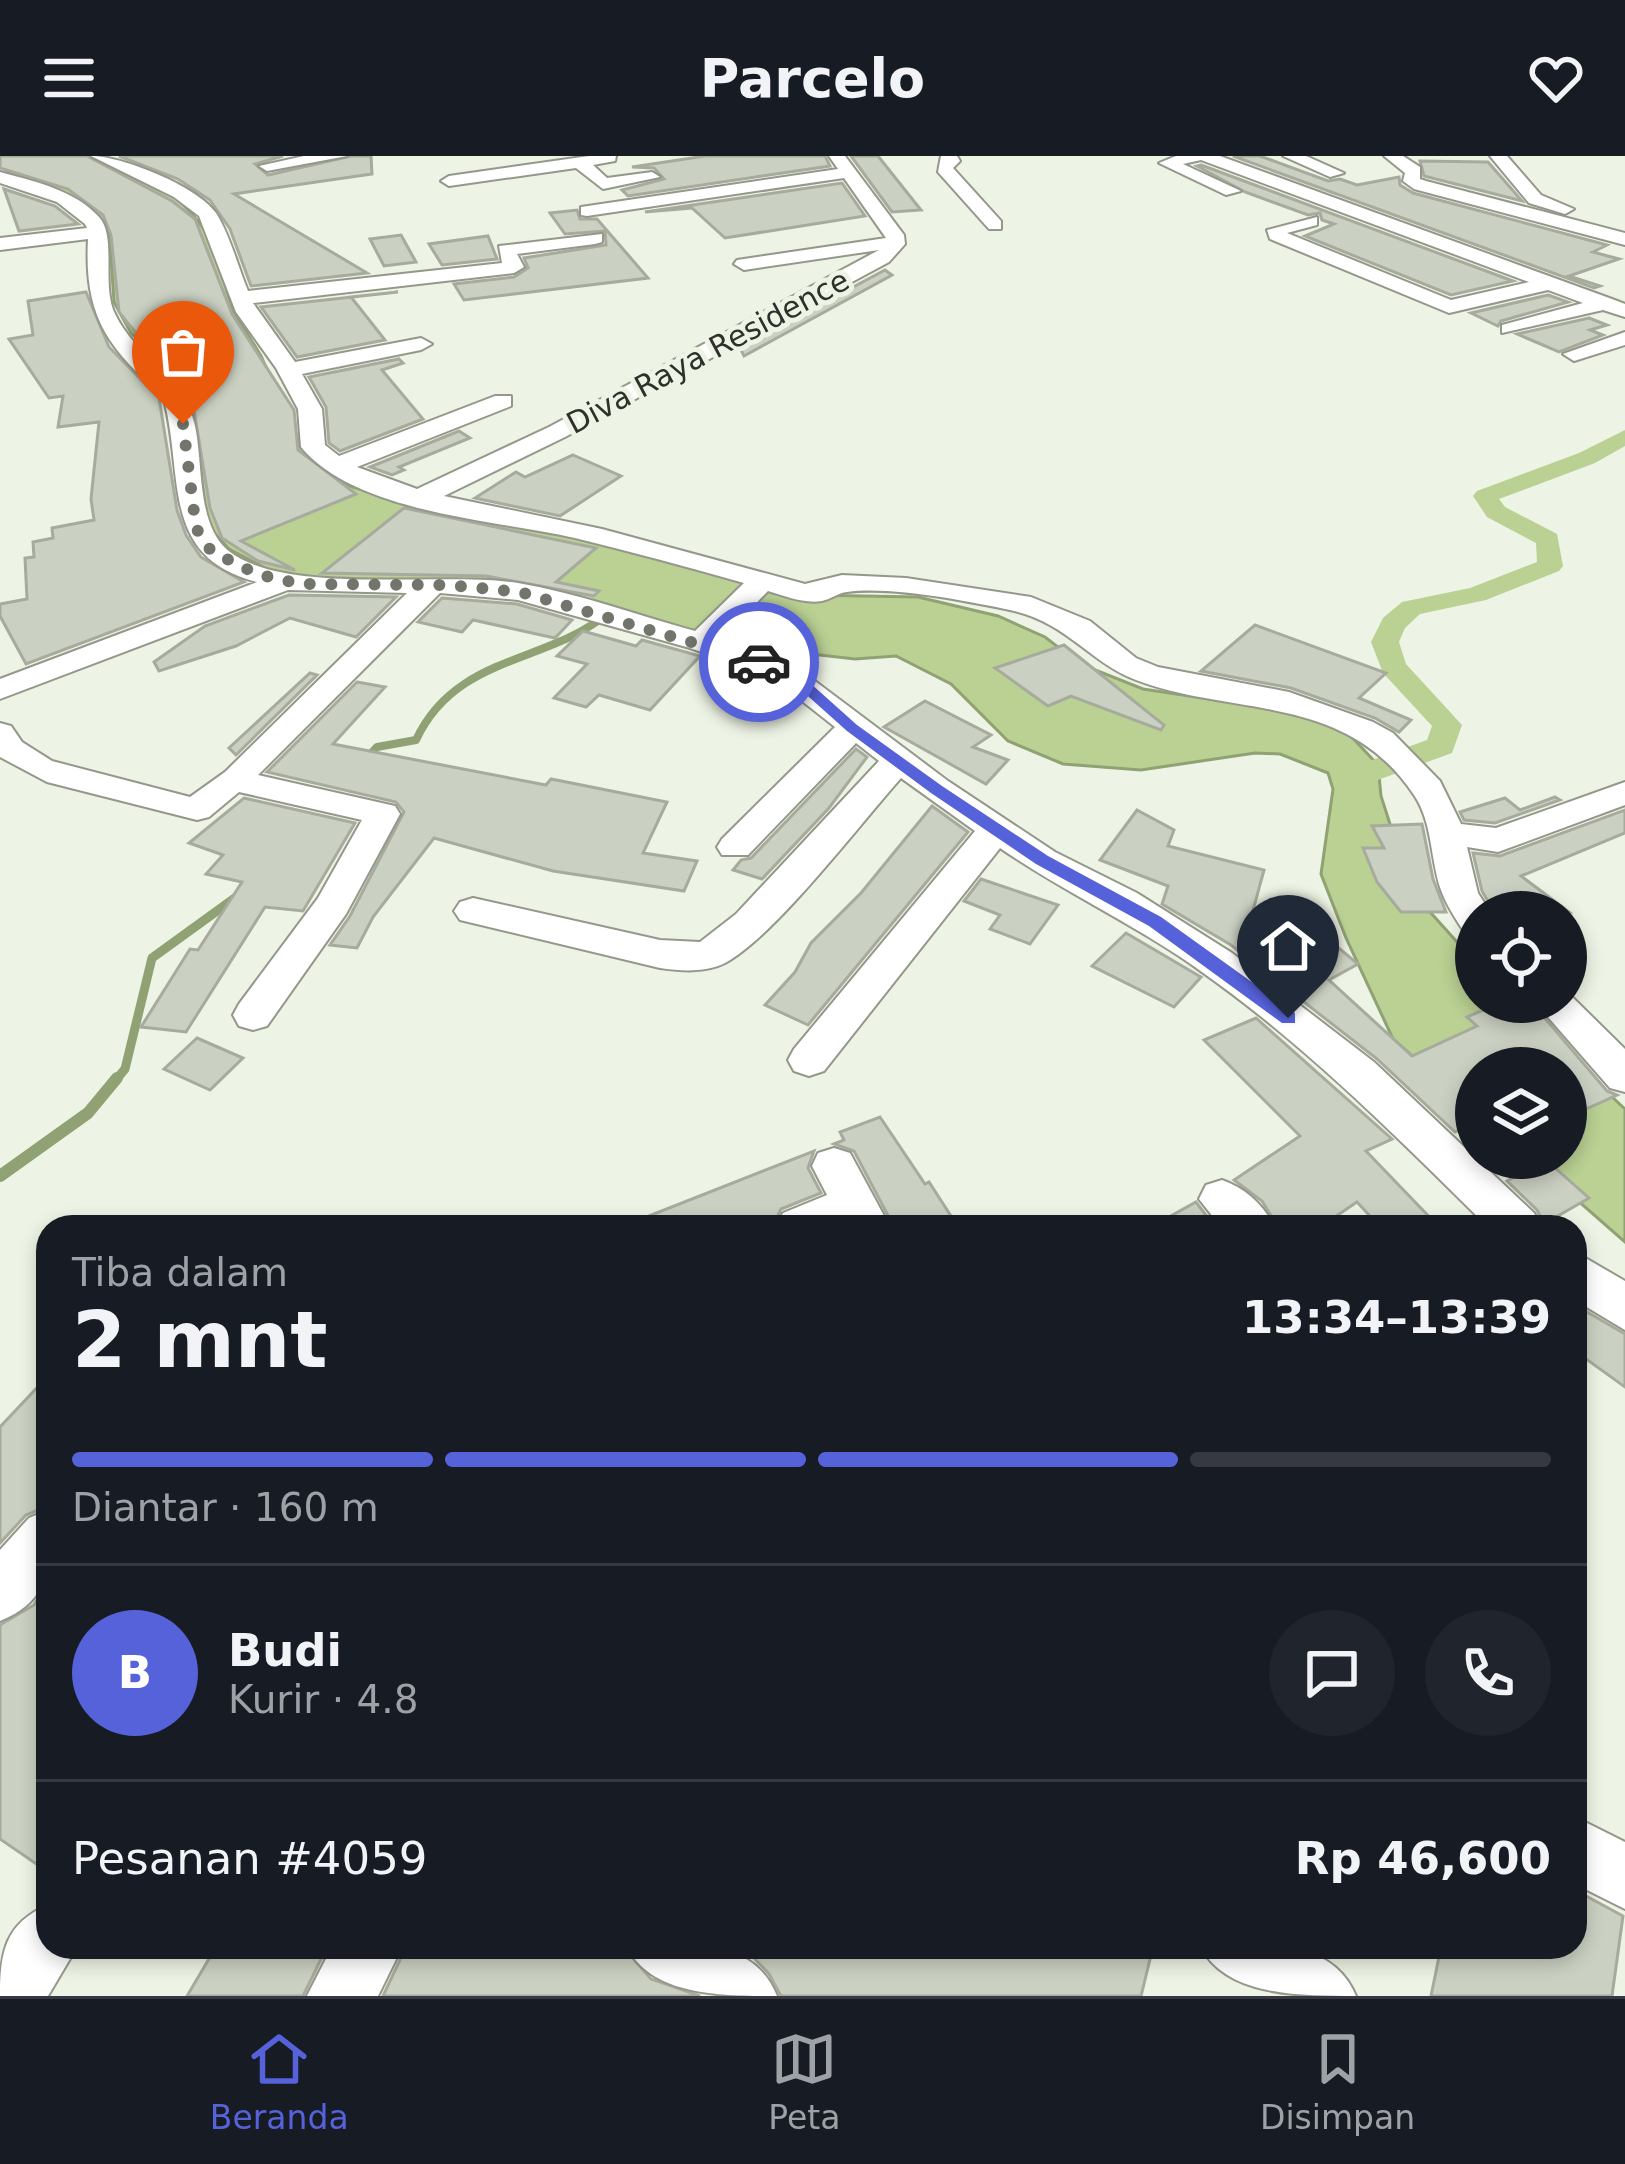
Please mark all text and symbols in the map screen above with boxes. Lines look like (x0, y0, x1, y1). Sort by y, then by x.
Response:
icon: menu (36, 45, 102, 111)
icon: heart (1523, 45, 1589, 111)
text: Parcelo (700, 47, 925, 110)
street label: Diva Raya Residence (561, 262, 855, 441)
pin (132, 301, 234, 424)
icon: bag (150, 319, 216, 385)
courier (699, 602, 819, 722)
icon: car (726, 629, 792, 695)
map controls (1455, 891, 1587, 1179)
button: locate (1455, 891, 1587, 1023)
pin (1237, 895, 1339, 1018)
icon: home (1255, 913, 1321, 979)
button: layers (1455, 1047, 1587, 1179)
text: Tiba dalam (72, 1250, 288, 1295)
text: 13:34–13:39 (1242, 1291, 1551, 1344)
text: 2 mnt (72, 1295, 328, 1385)
text: Diantar · 160 m (72, 1485, 379, 1530)
button: chat (1269, 1610, 1395, 1736)
button: phone (1425, 1610, 1551, 1736)
text: Budi (228, 1624, 342, 1677)
text: B (118, 1646, 152, 1699)
text: Kurir · 4.8 (228, 1677, 418, 1722)
text: Pesanan #4059 (72, 1832, 427, 1885)
text: Rp 46,600 (1295, 1832, 1551, 1885)
tab: Beranda (210, 2026, 349, 2137)
tab: Peta (768, 2026, 840, 2137)
tab: Disimpan (1260, 2026, 1415, 2137)

